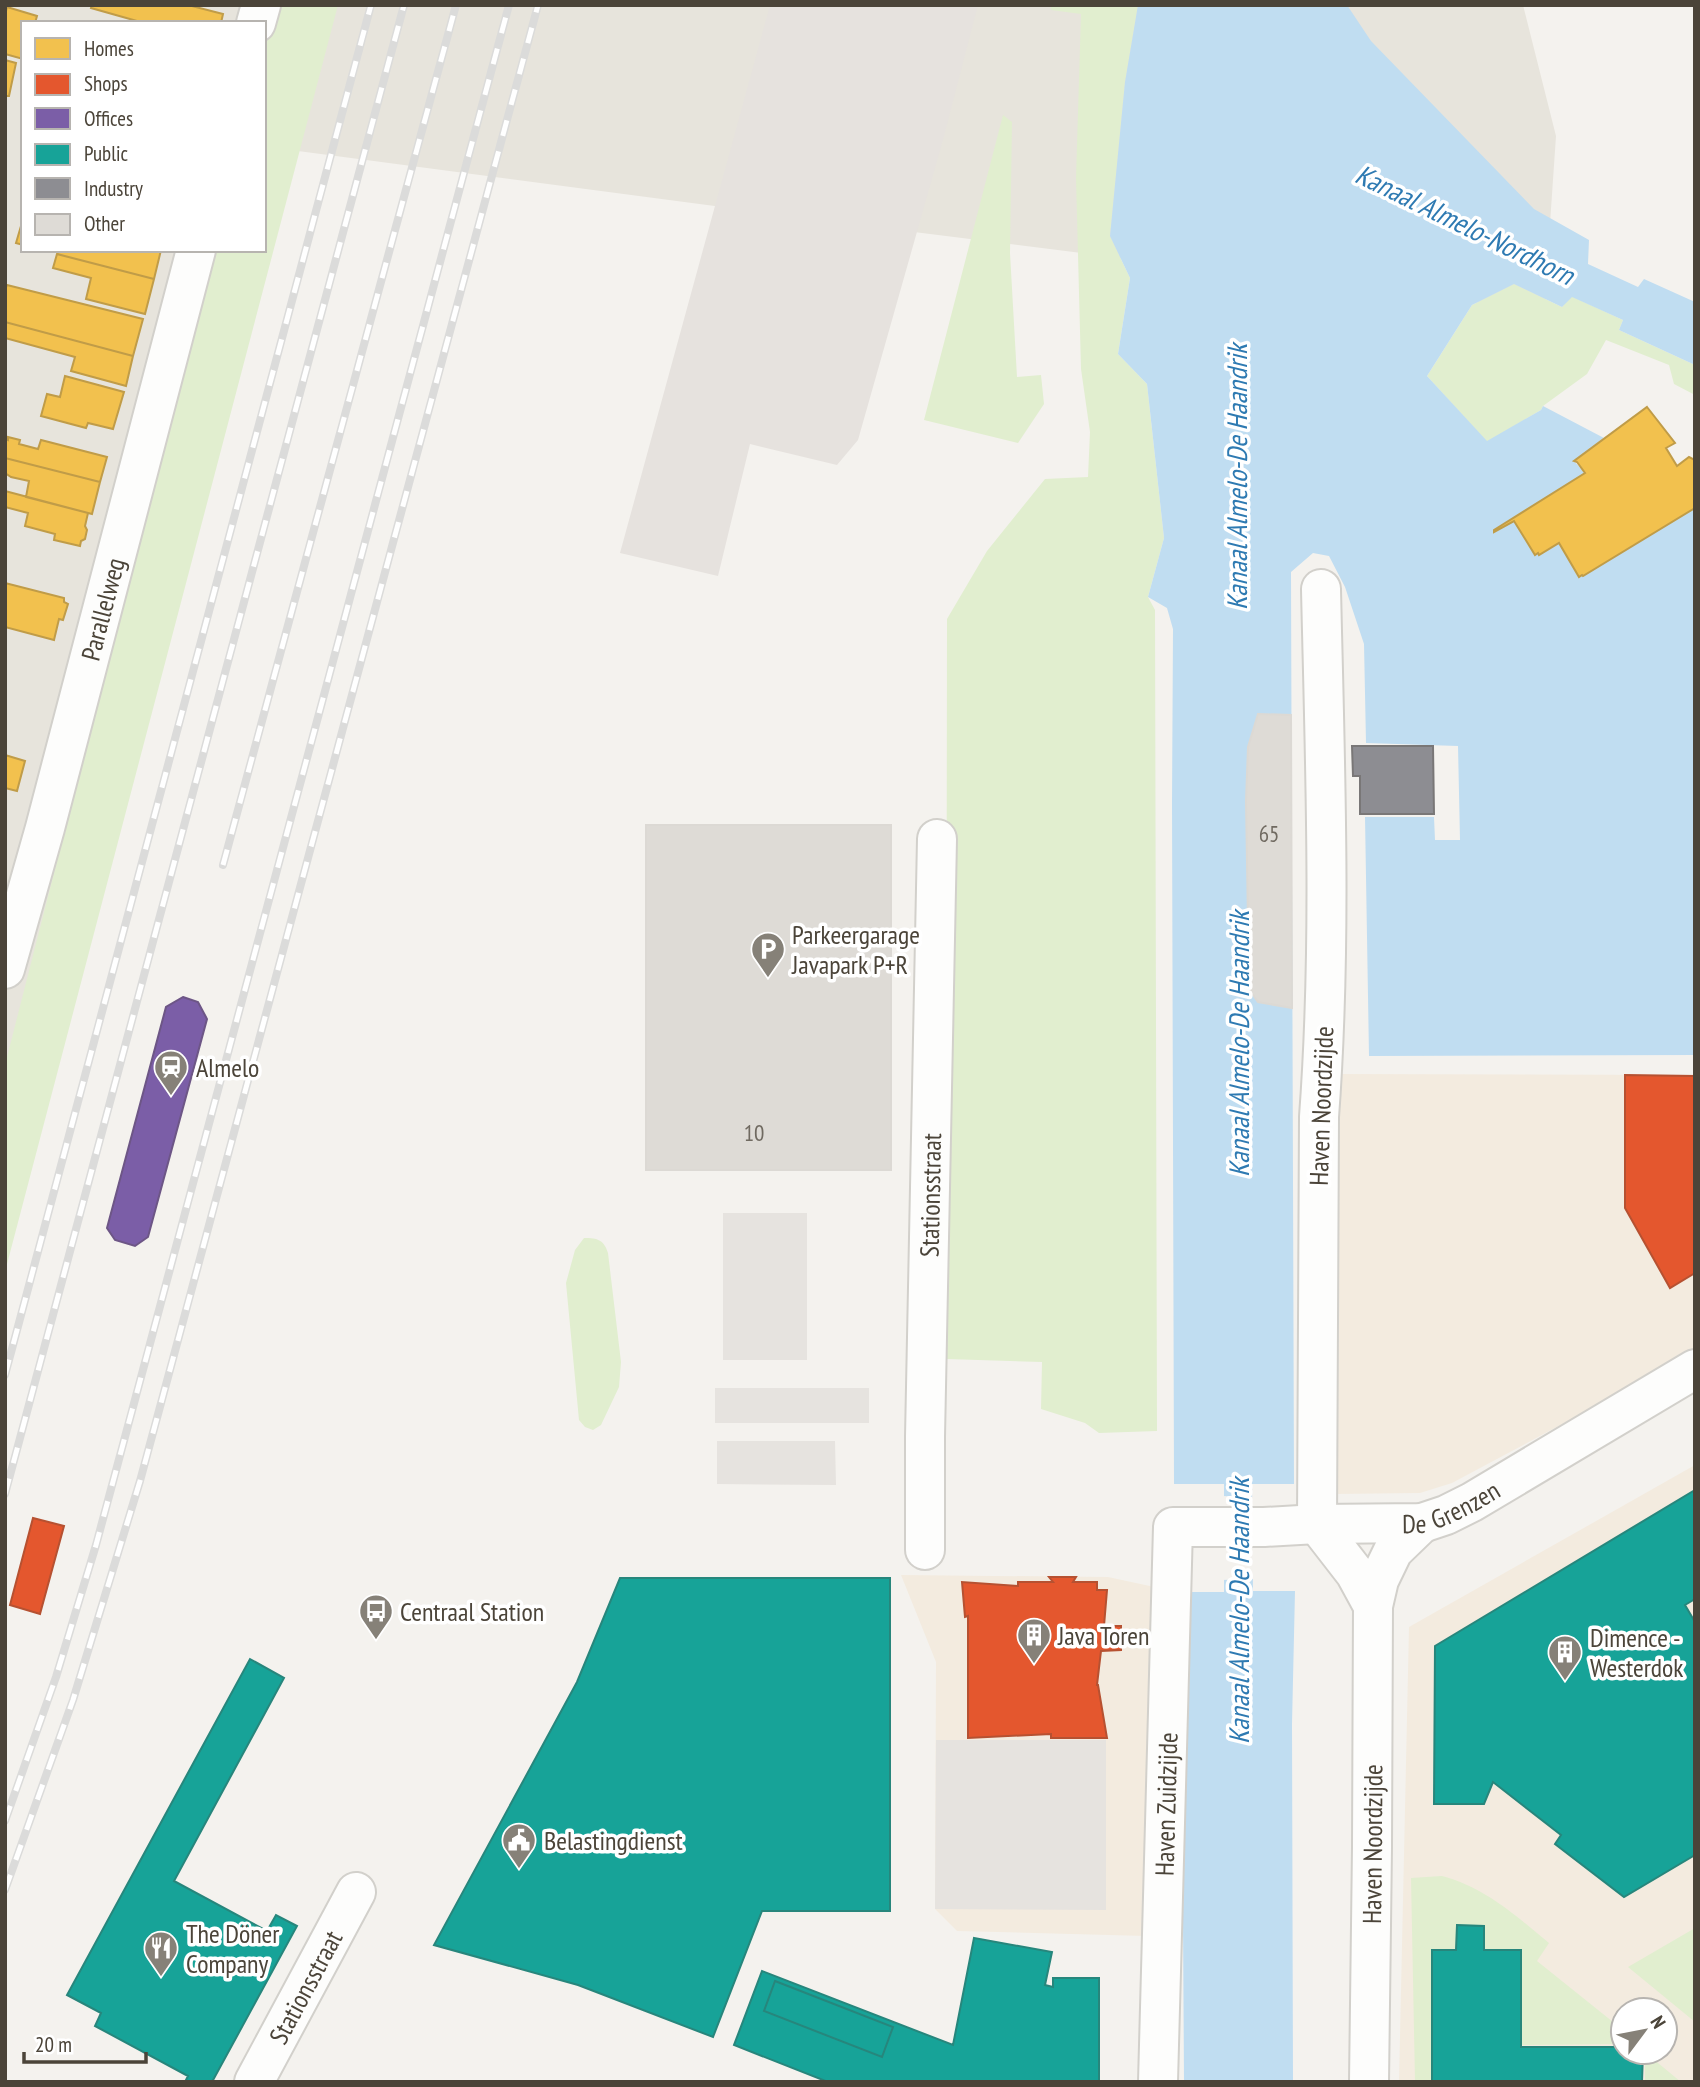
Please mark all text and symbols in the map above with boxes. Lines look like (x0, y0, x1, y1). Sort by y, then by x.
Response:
legend (21, 21, 266, 252)
text: Homes (84, 35, 134, 62)
text: Shops (84, 70, 128, 97)
text: Offices (84, 105, 133, 132)
text: Public (84, 140, 129, 167)
water label: Kanaal Almelo-Nordhorn (1350, 155, 1582, 294)
text: Industry (84, 175, 143, 202)
text: Other (84, 210, 125, 237)
water label: Kanaal Almelo-De Haandrik (1218, 341, 1255, 610)
street label: Parallelweg (73, 554, 131, 664)
house number: 65 (1259, 819, 1279, 848)
water label: Kanaal Almelo-De Haandrik (1220, 908, 1257, 1177)
place label: Parkeergarage Javapark P+R (791, 918, 920, 981)
parking icon: Parkeergarage Javapark P+R (749, 930, 787, 979)
street label: Haven Noordzijde (1302, 1026, 1340, 1186)
station icon: Almelo (152, 1048, 190, 1097)
place label: Almelo (196, 1051, 259, 1084)
house number: 10 (744, 1118, 764, 1147)
street label: Stationsstraat (912, 1133, 948, 1257)
street label: De Grenzen (1402, 1473, 1505, 1540)
water label: Kanaal Almelo-De Haandrik (1220, 1475, 1257, 1744)
bus stop icon: Centraal Station (357, 1592, 395, 1641)
place label: Centraal Station (400, 1595, 544, 1628)
building icon: Java Toren (1015, 1616, 1053, 1665)
place label: Java Toren (1057, 1619, 1149, 1652)
place label: Dimence - Westerdok (1590, 1621, 1683, 1684)
building icon: Dimence - Westerdok (1546, 1633, 1584, 1682)
street label: Haven Zuidzijde (1147, 1732, 1184, 1876)
street label: Haven Noordzijde (1355, 1764, 1389, 1924)
public building icon: Belastingdienst (500, 1821, 538, 1870)
place label: Belastingdienst (544, 1824, 683, 1857)
place label: The Döner Company (186, 1917, 279, 1980)
street label: Stationsstraat (261, 1924, 349, 2049)
restaurant icon: The Döner Company (142, 1929, 180, 1978)
north arrow (1609, 1996, 1679, 2066)
text: N (1646, 2011, 1671, 2033)
scale bar (24, 2021, 147, 2064)
text: 20 m (35, 2031, 72, 2058)

